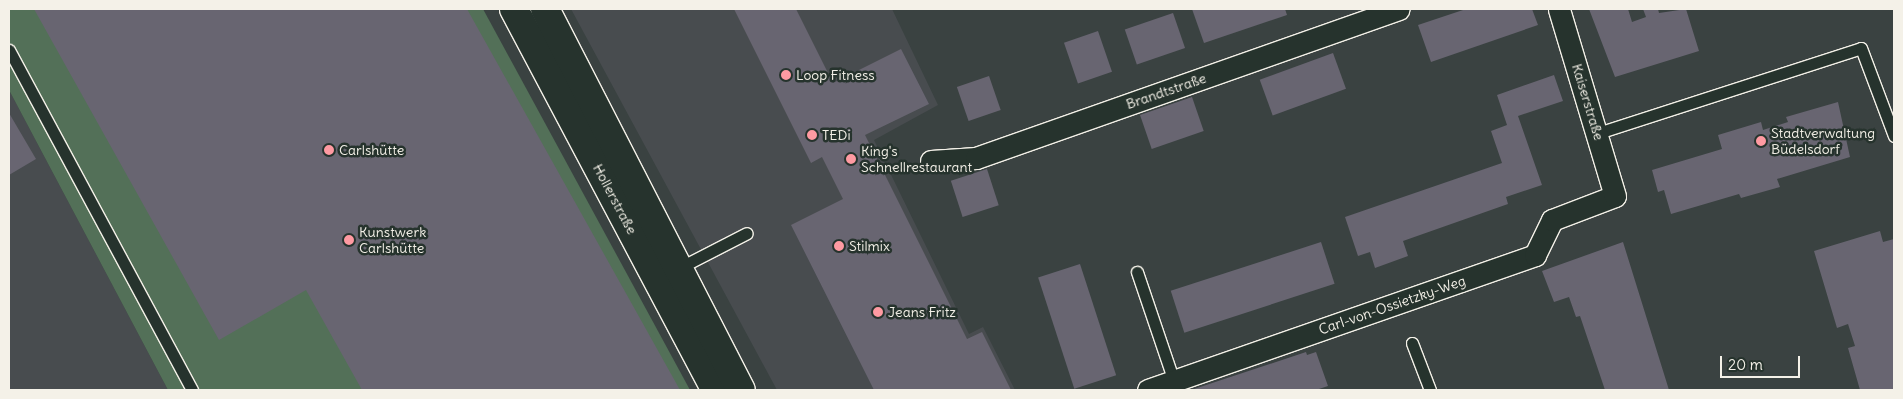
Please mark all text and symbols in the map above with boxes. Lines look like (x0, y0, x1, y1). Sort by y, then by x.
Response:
street label: Kaiserstraße (1568, 62, 1608, 142)
place label: Loop Fitness (796, 67, 875, 83)
marker: Loop Fitness (780, 69, 792, 81)
street label: Brandtstraße (1124, 69, 1208, 113)
place label: Stadtverwaltung Büdelsdorf (1771, 125, 1875, 158)
place label: TEDi (822, 127, 851, 143)
marker: TEDi (806, 129, 818, 141)
marker: Stadtverwaltung Büdelsdorf (1755, 135, 1767, 147)
place label: Carlshütte (339, 142, 404, 158)
place label: King's Schnellrestaurant (861, 143, 972, 176)
marker: Carlshütte (323, 144, 335, 156)
marker: King's Schnellrestaurant (845, 153, 857, 165)
street label: Hollerstraße (589, 161, 641, 237)
place label: Kunstwerk Carlshütte (359, 224, 426, 256)
marker: Kunstwerk Carlshütte (343, 234, 355, 246)
place label: Stilmix (849, 238, 890, 254)
marker: Stilmix (833, 240, 845, 252)
street label: Carl-von-Ossietzky-Weg (1316, 272, 1468, 338)
place label: Jeans Fritz (888, 304, 956, 320)
marker: Jeans Fritz (872, 306, 884, 318)
scale bar (1723, 346, 1803, 378)
text: 20 m (1728, 355, 1763, 374)

